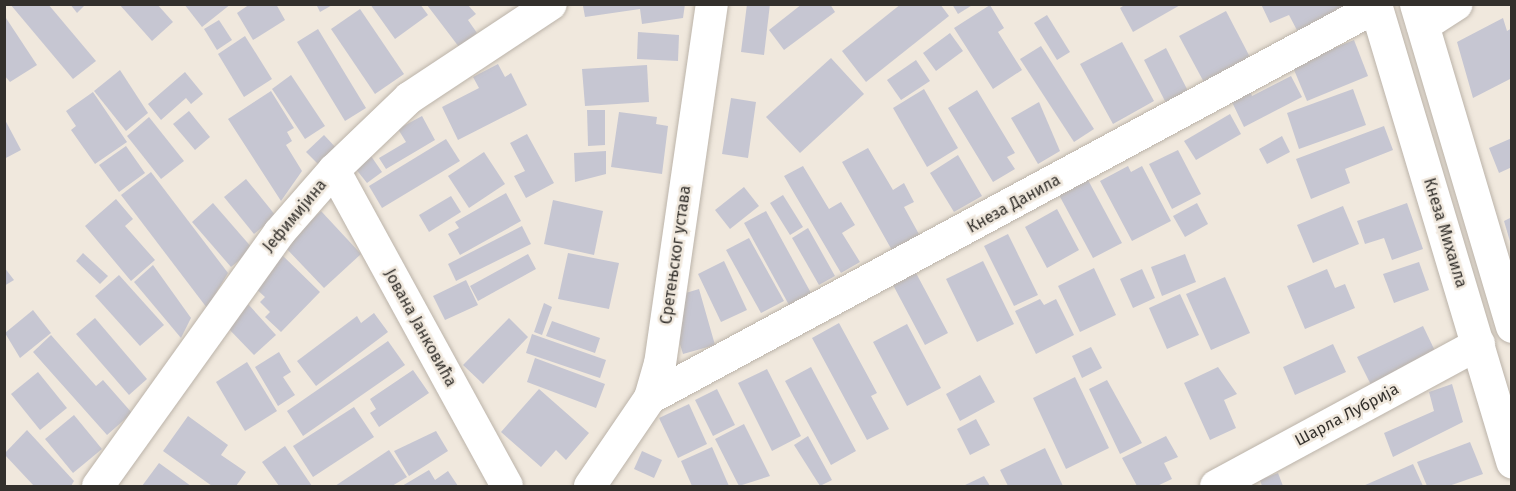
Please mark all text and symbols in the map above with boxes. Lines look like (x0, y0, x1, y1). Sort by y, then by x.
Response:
street label: Кнеза Данила (964, 171, 1064, 237)
street label: Јефимијина (259, 176, 331, 256)
street label: Кнеза Михаила (1419, 176, 1471, 290)
street label: Сретењског устава (657, 184, 695, 326)
street label: Јована Јанковића (380, 266, 460, 390)
street label: Шарла Лубрија (1292, 380, 1402, 450)

